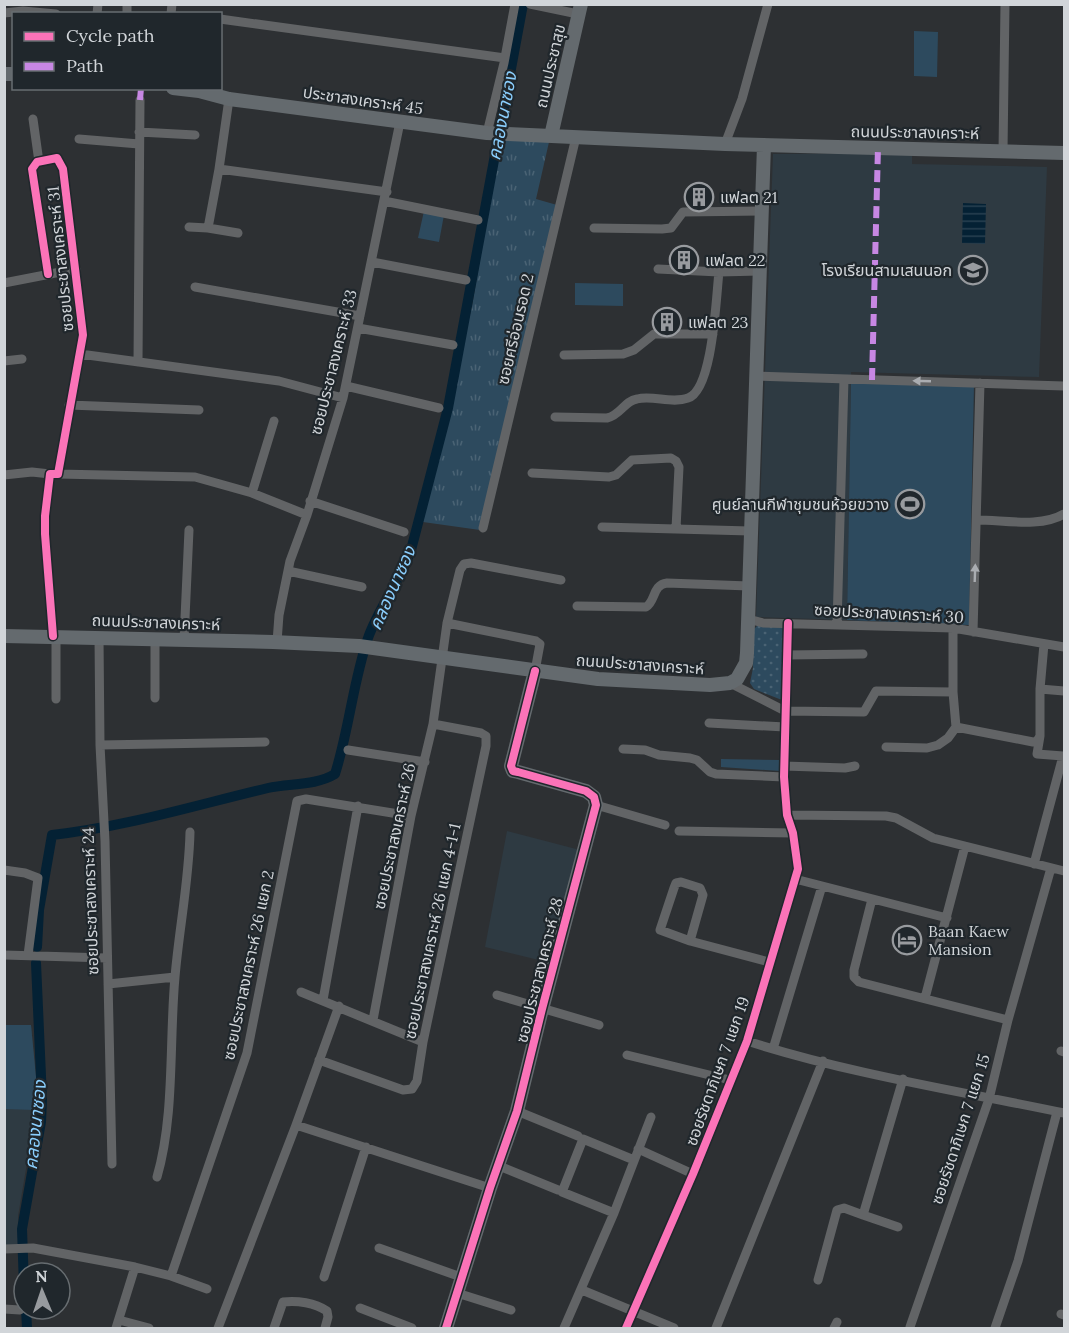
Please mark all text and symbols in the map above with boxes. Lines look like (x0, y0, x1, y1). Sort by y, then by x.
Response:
legend (12, 12, 222, 90)
street label: ถนนประชาสุข (531, 22, 569, 110)
text: Cycle path (66, 24, 155, 47)
text: Path (66, 54, 104, 77)
water label: คลองนาซอง (482, 68, 522, 162)
street label: ประชาสงเคราะห์ 45 (302, 82, 424, 118)
street label: ถนนประชาสงเคราะห์ (850, 121, 980, 143)
building icon: แฟลต 21 (683, 181, 715, 213)
street label: ซอยประชาสงเคราะห์ 31 (42, 185, 78, 333)
place label: แฟลต 21 (720, 187, 778, 207)
building icon: แฟลต 22 (668, 244, 700, 276)
place label: แฟลต 22 (705, 250, 765, 270)
school or university icon: โรงเรียนสามเสนนอก (957, 254, 989, 286)
place label: โรงเรียนสามเสนนอก (822, 260, 952, 280)
street label: ซอยศรีอ่อนรอด 2 (493, 272, 537, 386)
street label: ซอยประชาสงเคราะห์ 33 (305, 287, 361, 437)
building icon: แฟลต 23 (651, 306, 683, 338)
place label: แฟลต 23 (688, 312, 749, 332)
one-way arrow (912, 376, 931, 386)
sports icon: ศูนย์ลานกีฬาชุมชนห้วยขวาง (894, 488, 926, 520)
place label: ศูนย์ลานกีฬาชุมชนห้วยขวาง (712, 494, 889, 514)
water label: คลองนาซอง (363, 541, 421, 634)
one-way arrow (970, 564, 980, 583)
street label: ซอยประชาสงเคราะห์ 30 (814, 599, 965, 627)
street label: ถนนประชาสงเคราะห์ (91, 610, 221, 634)
street label: ถนนประชาสงเคราะห์ (575, 650, 705, 678)
street label: ซอยประชาสงเคราะห์ 26 (369, 761, 419, 911)
street label: ซอยประชาสงเคราะห์ 26 แยก 4-1-1 (399, 821, 465, 1041)
street label: ซอยประชาสงเคราะห์ 24 (77, 826, 103, 975)
street label: ซอยประชาสงเคราะห์ 26 แยก 2 (218, 868, 278, 1062)
street label: ซอยประชาสงเคราะห์ 28 (511, 895, 567, 1045)
place label: Baan Kaew Mansion (928, 921, 1009, 959)
hotel icon: Baan Kaew Mansion (891, 924, 923, 956)
street label: ซอยรัชดาภิเษก 7 แยก 19 (681, 994, 753, 1148)
street label: ซอยรัชดาภิเษก 7 แยก 15 (926, 1051, 994, 1207)
water label: คลองนาซอง (19, 1078, 51, 1171)
north arrow (12, 1261, 72, 1321)
text: N (35, 1266, 48, 1286)

